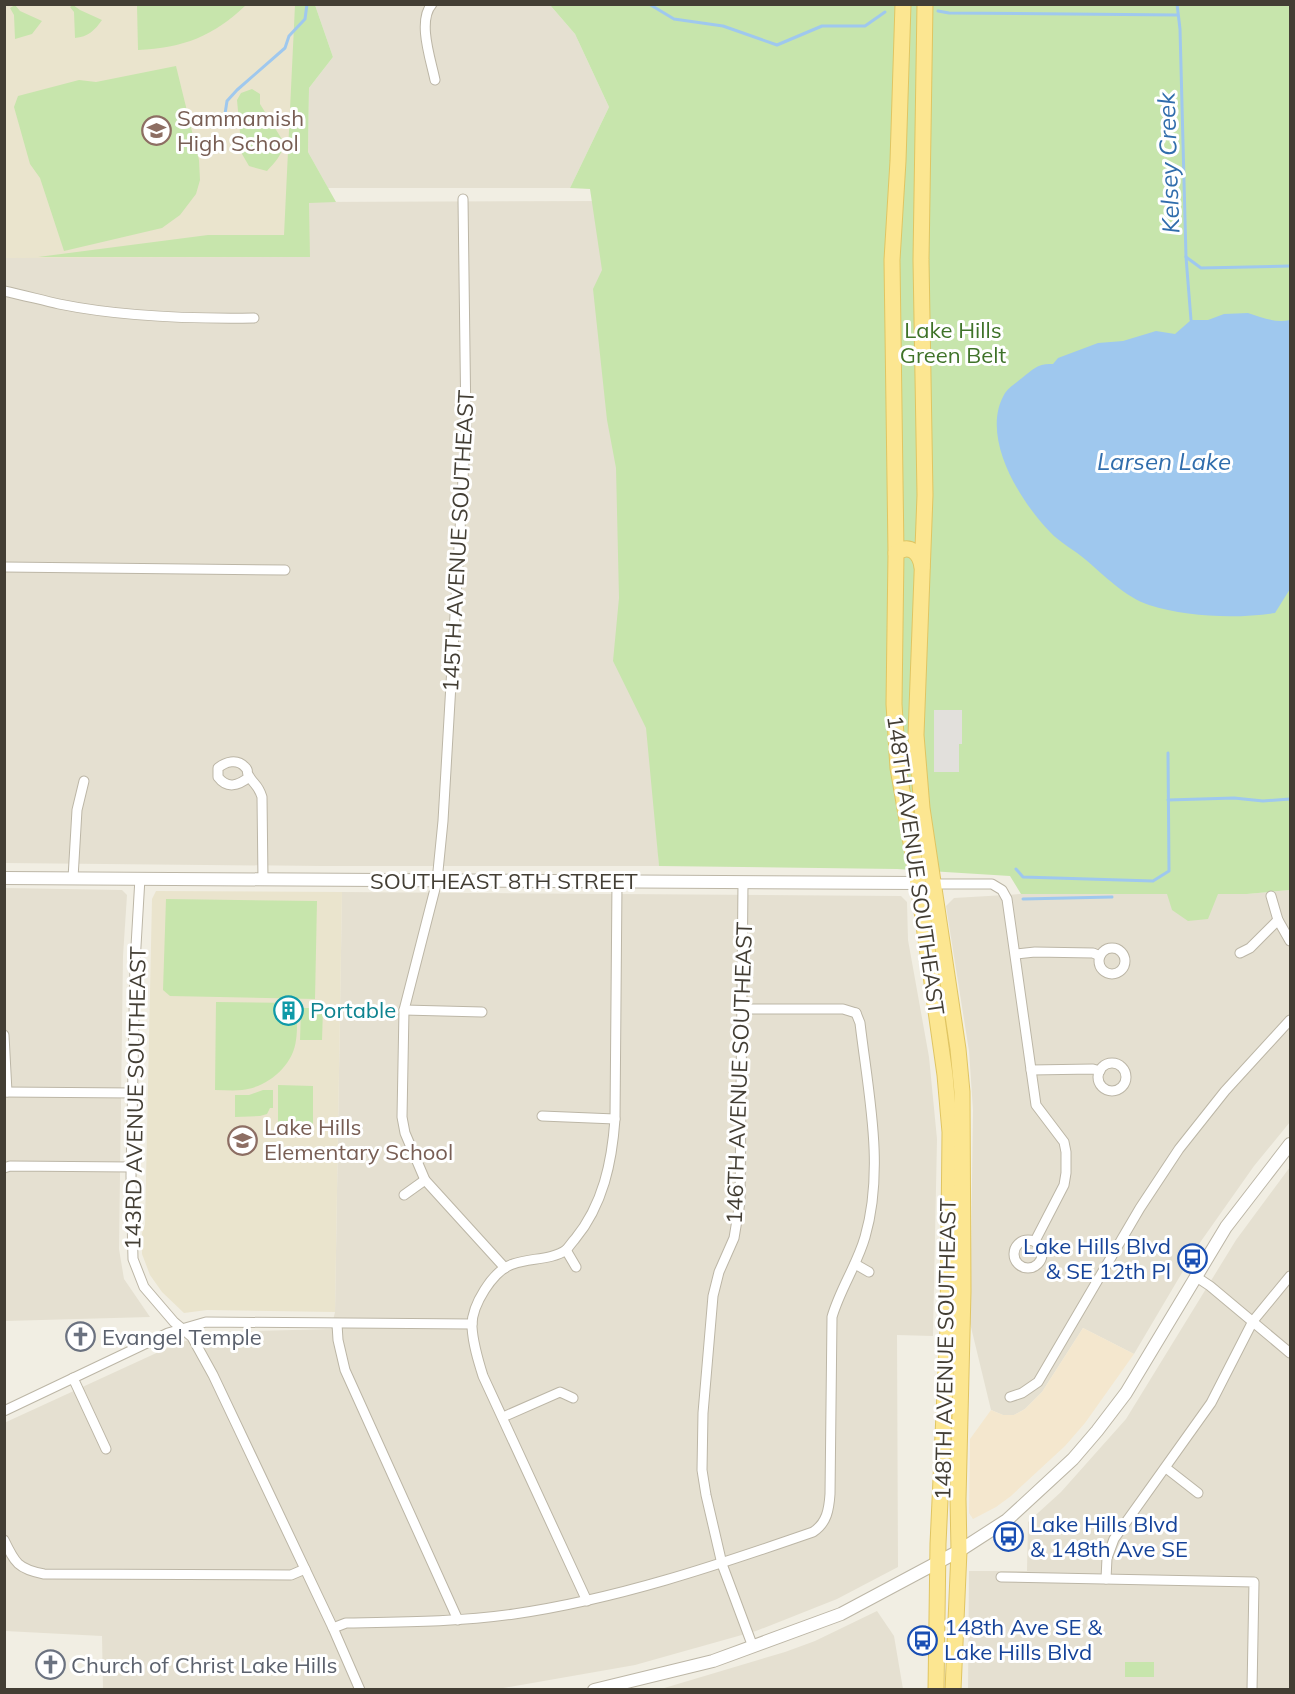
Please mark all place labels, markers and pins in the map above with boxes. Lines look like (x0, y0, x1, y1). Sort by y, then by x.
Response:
place label: Sammamish High School (177, 104, 304, 157)
school or university icon: Sammamish High School (140, 115, 172, 147)
building icon: Portable (273, 994, 305, 1026)
place label: Portable (310, 996, 396, 1024)
place label: Lake Hills Elementary School (264, 1113, 453, 1166)
school or university icon: Lake Hills Elementary School (227, 1124, 259, 1156)
place label: Lake Hills Blvd & SE 12th Pl (1023, 1232, 1171, 1285)
bus stop icon: Lake Hills Blvd & SE 12th Pl (1176, 1243, 1208, 1275)
church icon: Evangel Temple (65, 1321, 97, 1353)
place label: Evangel Temple (102, 1323, 262, 1351)
place label: Lake Hills Blvd & 148th Ave SE (1030, 1510, 1188, 1563)
bus stop icon: Lake Hills Blvd & 148th Ave SE (993, 1521, 1025, 1553)
place label: 148th Ave SE & Lake Hills Blvd (944, 1613, 1103, 1666)
bus stop icon: 148th Ave SE & Lake Hills Blvd (907, 1624, 939, 1656)
church icon: Church of Christ Lake Hills (34, 1649, 66, 1681)
place label: Church of Christ Lake Hills (71, 1651, 337, 1679)

